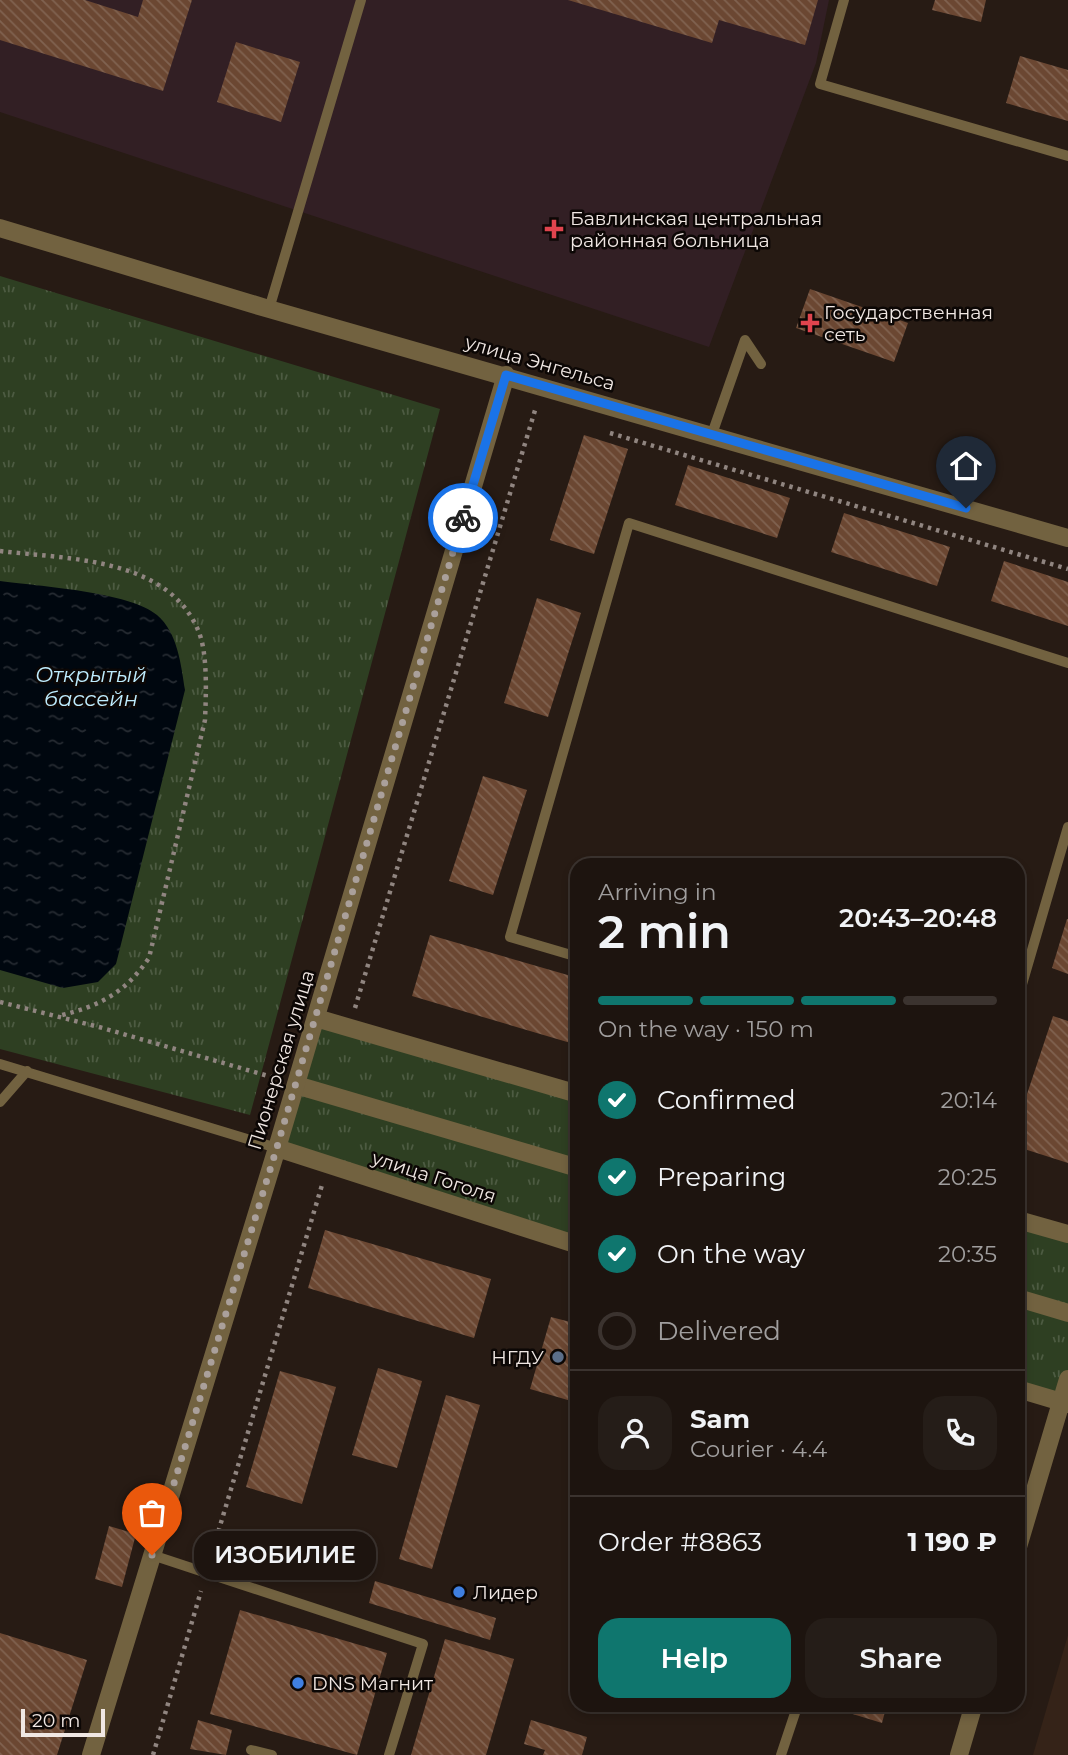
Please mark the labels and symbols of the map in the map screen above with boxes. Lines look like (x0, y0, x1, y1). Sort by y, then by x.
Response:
place label: Бавлинская центральная районная больница (570, 207, 822, 252)
marker: Бавлинская центральная районная больница (544, 219, 564, 239)
place label: Государственная сеть (824, 301, 993, 346)
marker: Государственная сеть (802, 315, 818, 331)
street label: улица Энгельса (461, 330, 618, 395)
pin (936, 436, 996, 508)
courier (428, 483, 498, 553)
water label: Открытый бассейн (35, 662, 147, 711)
street label: Пионерская улица (243, 967, 319, 1153)
street label: улица Гоголя (368, 1146, 499, 1208)
place label: НГДУ (491, 1346, 544, 1369)
marker: НГДУ (550, 1349, 566, 1365)
pin (122, 1483, 182, 1555)
callout: ИЗОБИЛИЕ (194, 1530, 376, 1580)
place label: Лидер (473, 1581, 538, 1604)
marker: Лидер (451, 1584, 467, 1600)
place label: DNS Магнит (312, 1672, 433, 1695)
marker: DNS Магнит (290, 1675, 306, 1691)
scale bar (21, 1706, 105, 1738)

